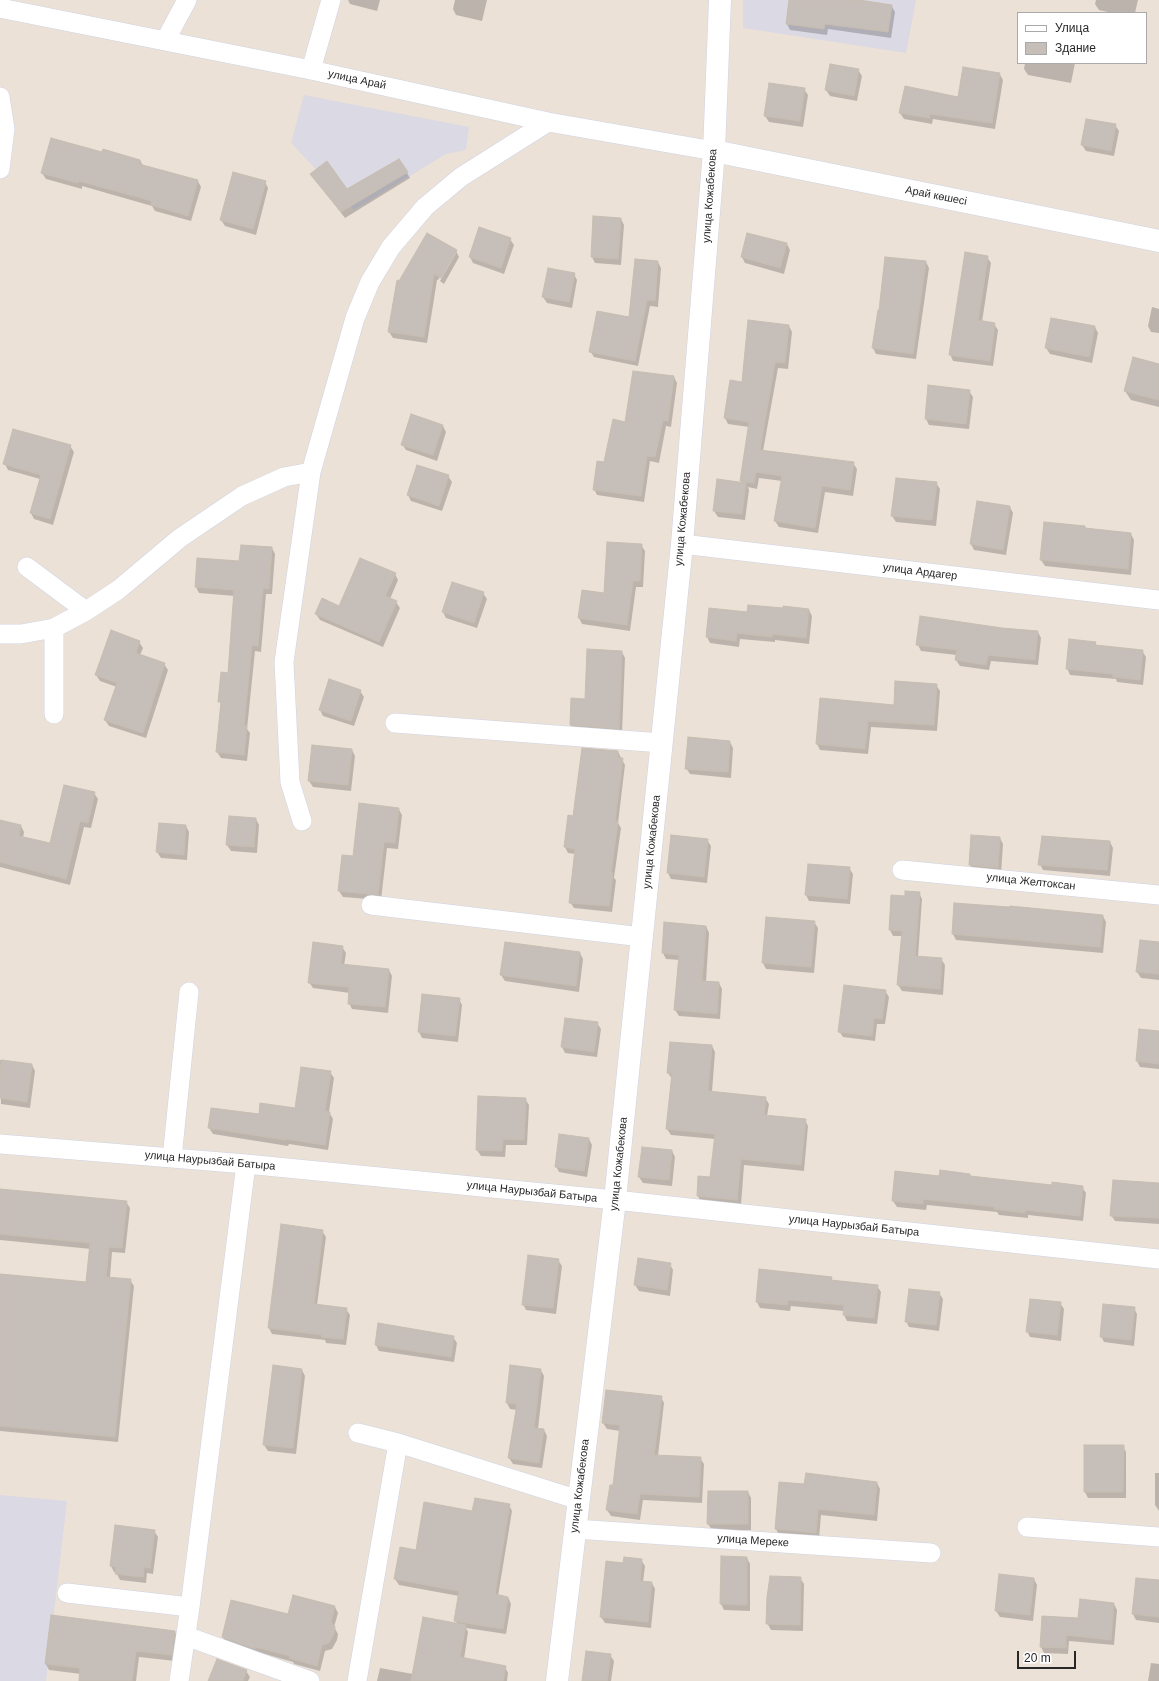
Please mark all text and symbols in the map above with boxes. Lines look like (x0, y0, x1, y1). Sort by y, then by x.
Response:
legend (1017, 12, 1147, 64)
text: Улица (1055, 21, 1089, 35)
text: Здание (1055, 41, 1096, 55)
street label: улица Арай (327, 67, 387, 93)
street label: улица Кожабекова (700, 148, 720, 244)
street label: Арай көшесі (904, 184, 968, 208)
street label: улица Кожабекова (672, 471, 694, 567)
street label: улица Ардагер (882, 561, 958, 583)
street label: улица Кожабекова (641, 794, 663, 890)
street label: улица Желтоксан (986, 871, 1076, 893)
street label: улица Кожабекова (608, 1116, 630, 1212)
street label: улица Наурызбай Батыра (144, 1149, 276, 1173)
street label: улица Наурызбай Батыра (466, 1179, 598, 1205)
street label: улица Наурызбай Батыра (788, 1213, 920, 1239)
street label: улица Кожабекова (568, 1438, 592, 1534)
street label: улица Мереке (717, 1532, 789, 1550)
scale bar (1019, 1643, 1078, 1669)
text: 20 m (1024, 1651, 1051, 1665)

